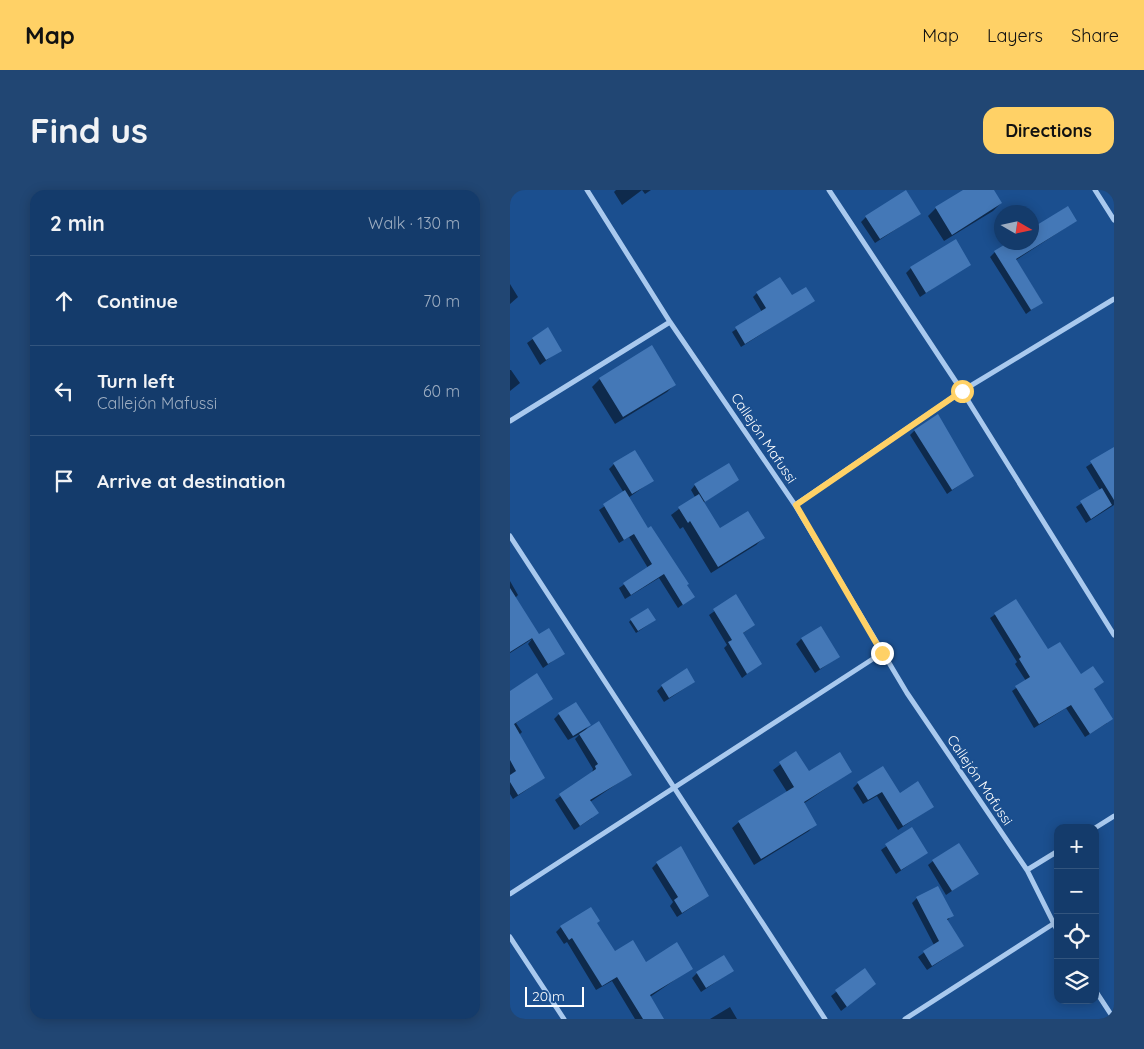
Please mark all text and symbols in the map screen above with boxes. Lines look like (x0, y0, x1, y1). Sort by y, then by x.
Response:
text: Map (25, 20, 75, 50)
text: Map (922, 24, 959, 47)
text: Layers (987, 24, 1043, 47)
text: Share (1071, 24, 1119, 47)
button: Directions (983, 107, 1114, 154)
text: Find us (30, 108, 148, 152)
north arrow (994, 205, 1039, 250)
text: 2 min (50, 210, 105, 236)
text: Walk · 130 m (368, 213, 460, 233)
icon: ahead (50, 287, 78, 315)
text: Continue (97, 289, 178, 313)
text: 70 m (423, 291, 460, 311)
text: Turn left (97, 369, 175, 393)
icon: left (50, 377, 78, 405)
route start (951, 380, 974, 403)
text: 60 m (423, 381, 460, 401)
street label: Callejón Mafussi (727, 389, 801, 487)
text: Callejón Mafussi (97, 393, 217, 413)
icon: arrive (50, 467, 78, 495)
text: Arrive at destination (97, 469, 286, 493)
route end (871, 642, 894, 665)
street label: Callejón Mafussi (943, 731, 1017, 829)
map controls (1054, 824, 1099, 1004)
button: + (1054, 824, 1099, 869)
button: − (1054, 869, 1099, 914)
button: locate (1054, 914, 1099, 959)
button: layers (1054, 959, 1099, 1004)
scale bar (525, 984, 584, 1007)
text: 20 m (532, 987, 565, 1005)

